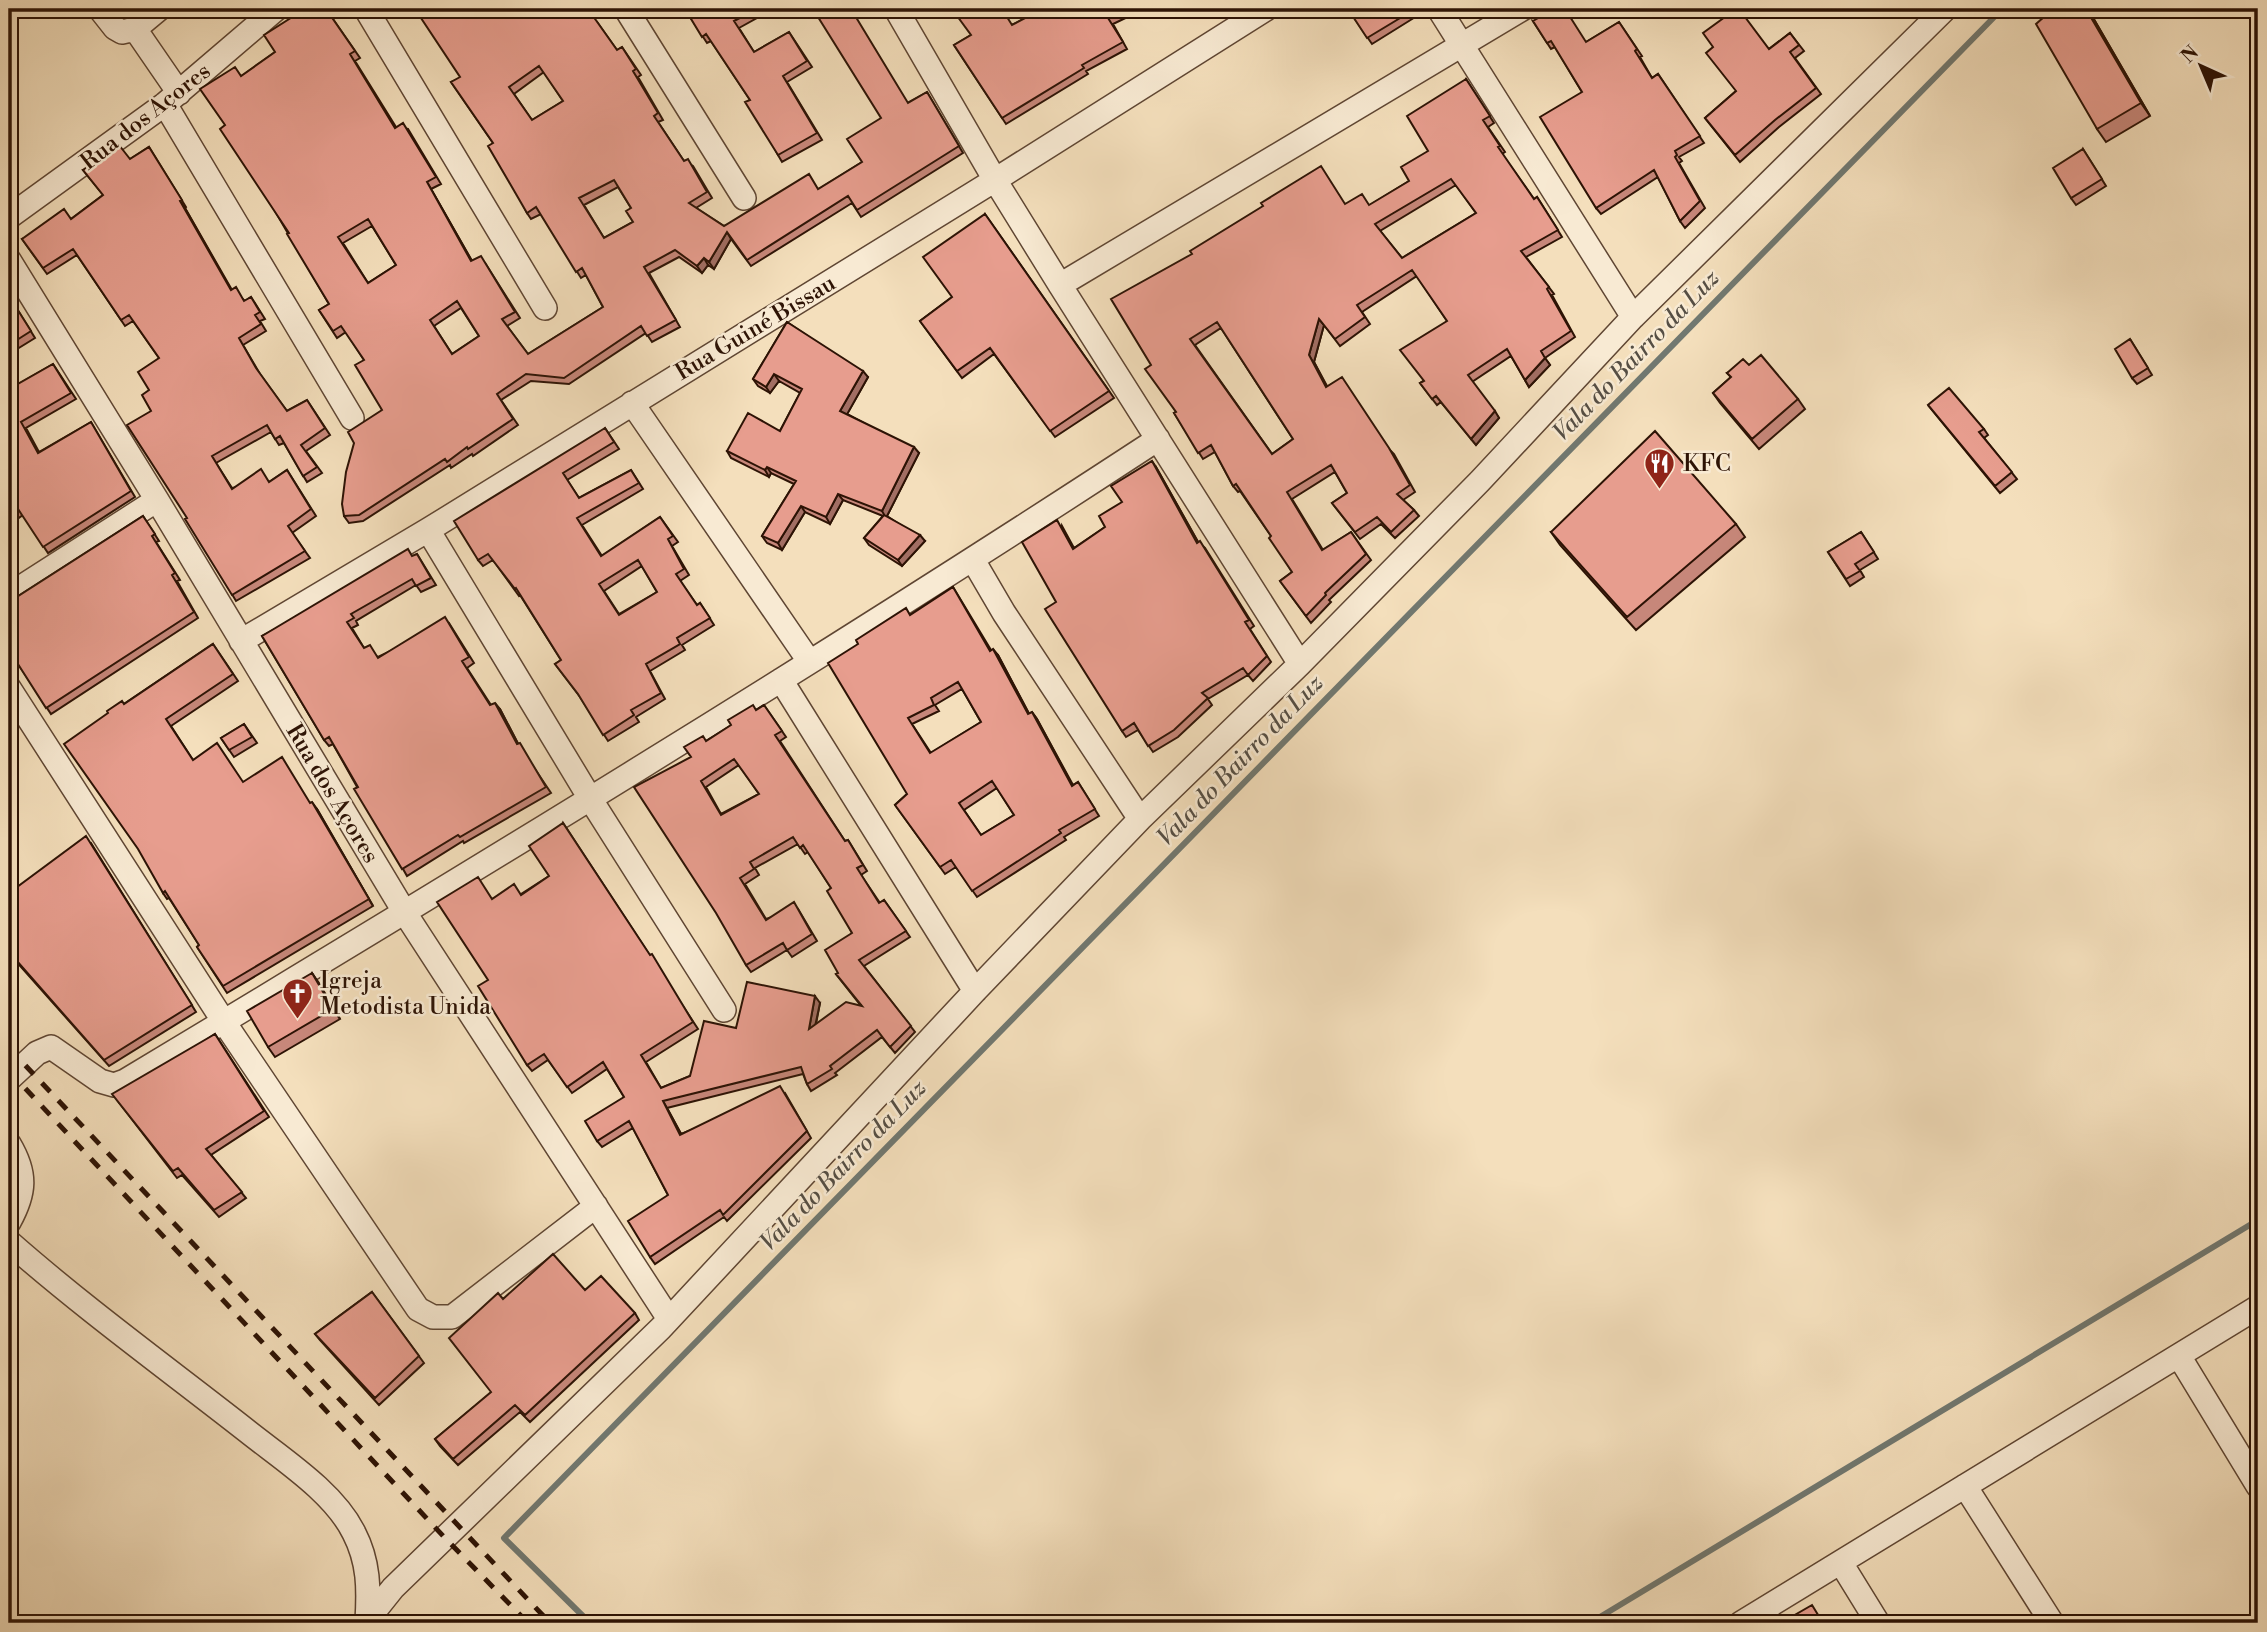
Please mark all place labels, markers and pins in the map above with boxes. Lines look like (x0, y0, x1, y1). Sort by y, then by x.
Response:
restaurant icon: KFC (1643, 446, 1677, 490)
place label: KFC (1683, 450, 1731, 478)
place label: Igreja Metodista Unida (320, 967, 491, 1021)
church icon: Igreja Metodista Unida (280, 976, 314, 1020)

